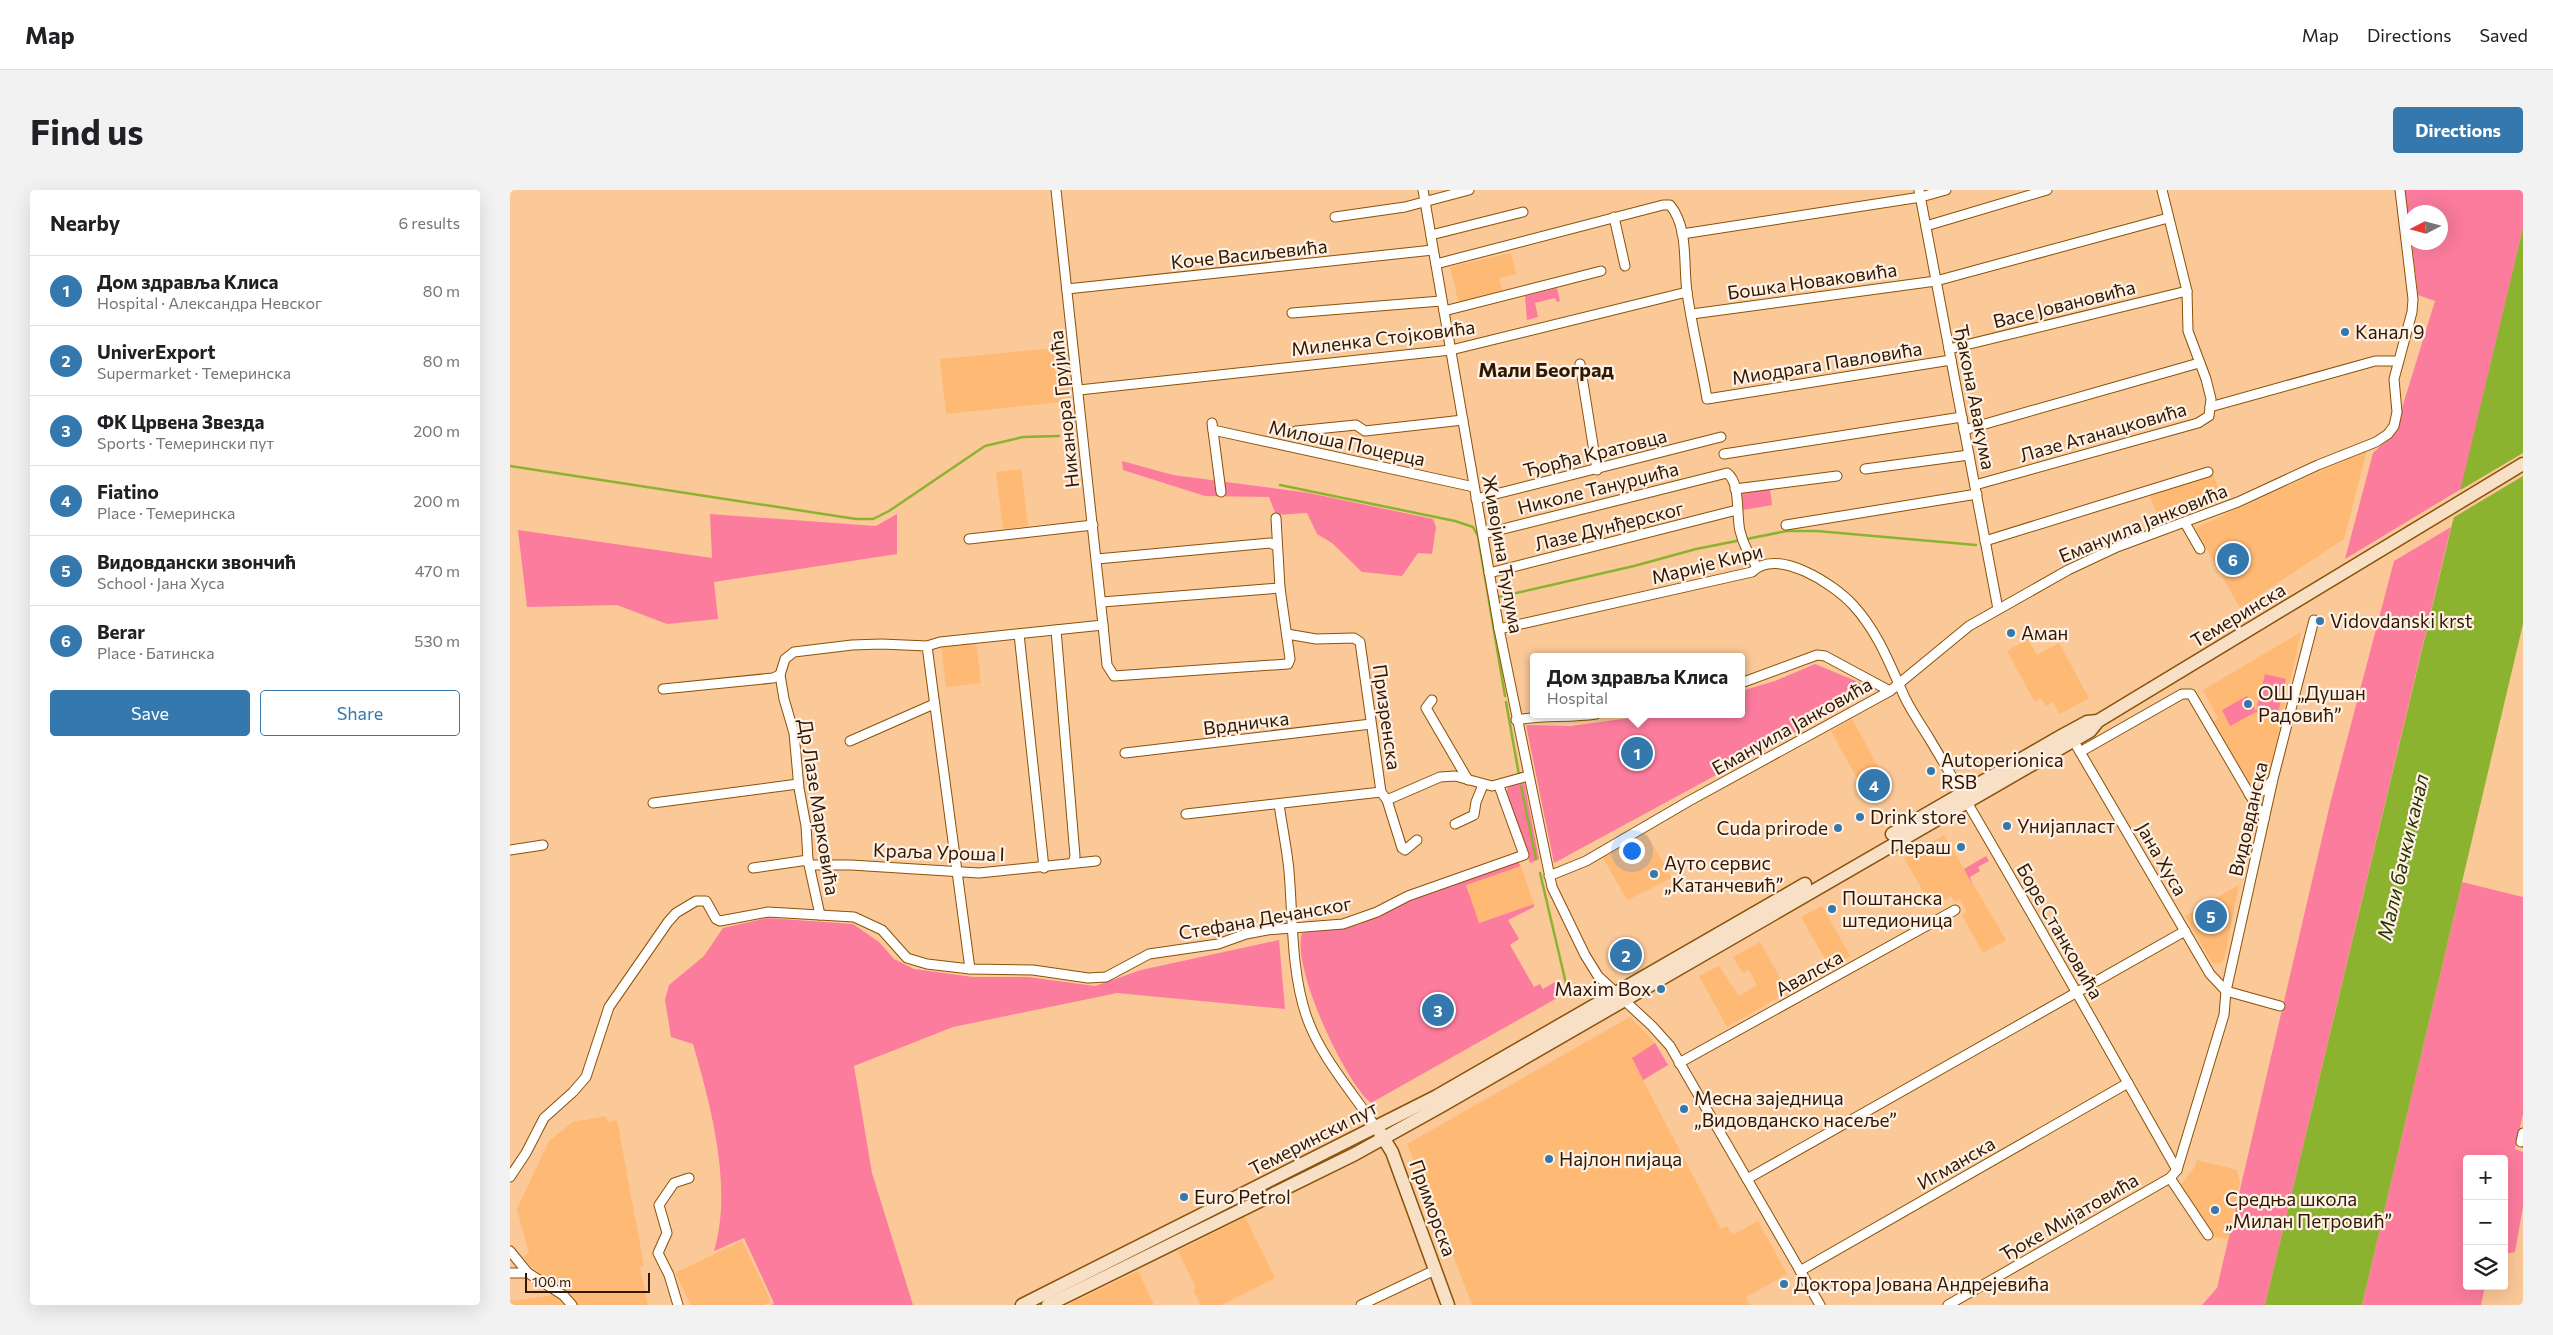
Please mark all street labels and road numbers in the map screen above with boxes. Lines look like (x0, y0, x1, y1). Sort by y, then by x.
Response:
street label: Коче Васиљевића (1170, 234, 1328, 273)
street label: Бошка Новаковића (1726, 257, 1898, 304)
street label: Васе Јовановића (1990, 275, 2137, 332)
street label: Миленка Стојковића (1290, 315, 1476, 360)
street label: Ђакона Авакума (1950, 322, 2001, 471)
street label: Никанора Грујића (1044, 329, 1083, 489)
street label: Миодрага Павловића (1730, 336, 1924, 389)
street label: Лазе Атанацковића (2017, 397, 2189, 466)
street label: Милоша Поцерца (1267, 415, 1427, 470)
street label: Ђорђа Кратовца (1521, 424, 1669, 481)
street label: Николе Танурџића (1515, 456, 1681, 519)
street label: Живојина Ћулума (1478, 473, 1529, 635)
street label: Емануила Јанковића (2055, 478, 2230, 567)
street label: Лазе Дунђерског (1532, 496, 1686, 555)
street label: Марије Кири (1649, 539, 1765, 588)
street label: Темеринска (2186, 577, 2289, 652)
street label: Призренска (1369, 662, 1406, 771)
street label: Емануила Јанковића (1708, 672, 1876, 779)
street label: Врдничка (1202, 706, 1290, 739)
street label: Др Лазе Марковића (794, 717, 845, 897)
street label: Видовданска (2223, 759, 2272, 878)
street label: Јана Хуса (2132, 818, 2193, 899)
street label: Краља Уроша I (873, 838, 1005, 865)
street label: Боре Станковића (2012, 859, 2109, 1003)
street label: Стефана Дечанског (1177, 891, 1353, 944)
street label: Авалска (1771, 945, 1846, 1000)
street label: Темерински пут (1245, 1095, 1381, 1180)
street label: Игманска (1913, 1131, 1999, 1194)
street label: Приморска (1405, 1156, 1462, 1259)
street label: Ђоке Мијатовића (1995, 1168, 2142, 1266)

